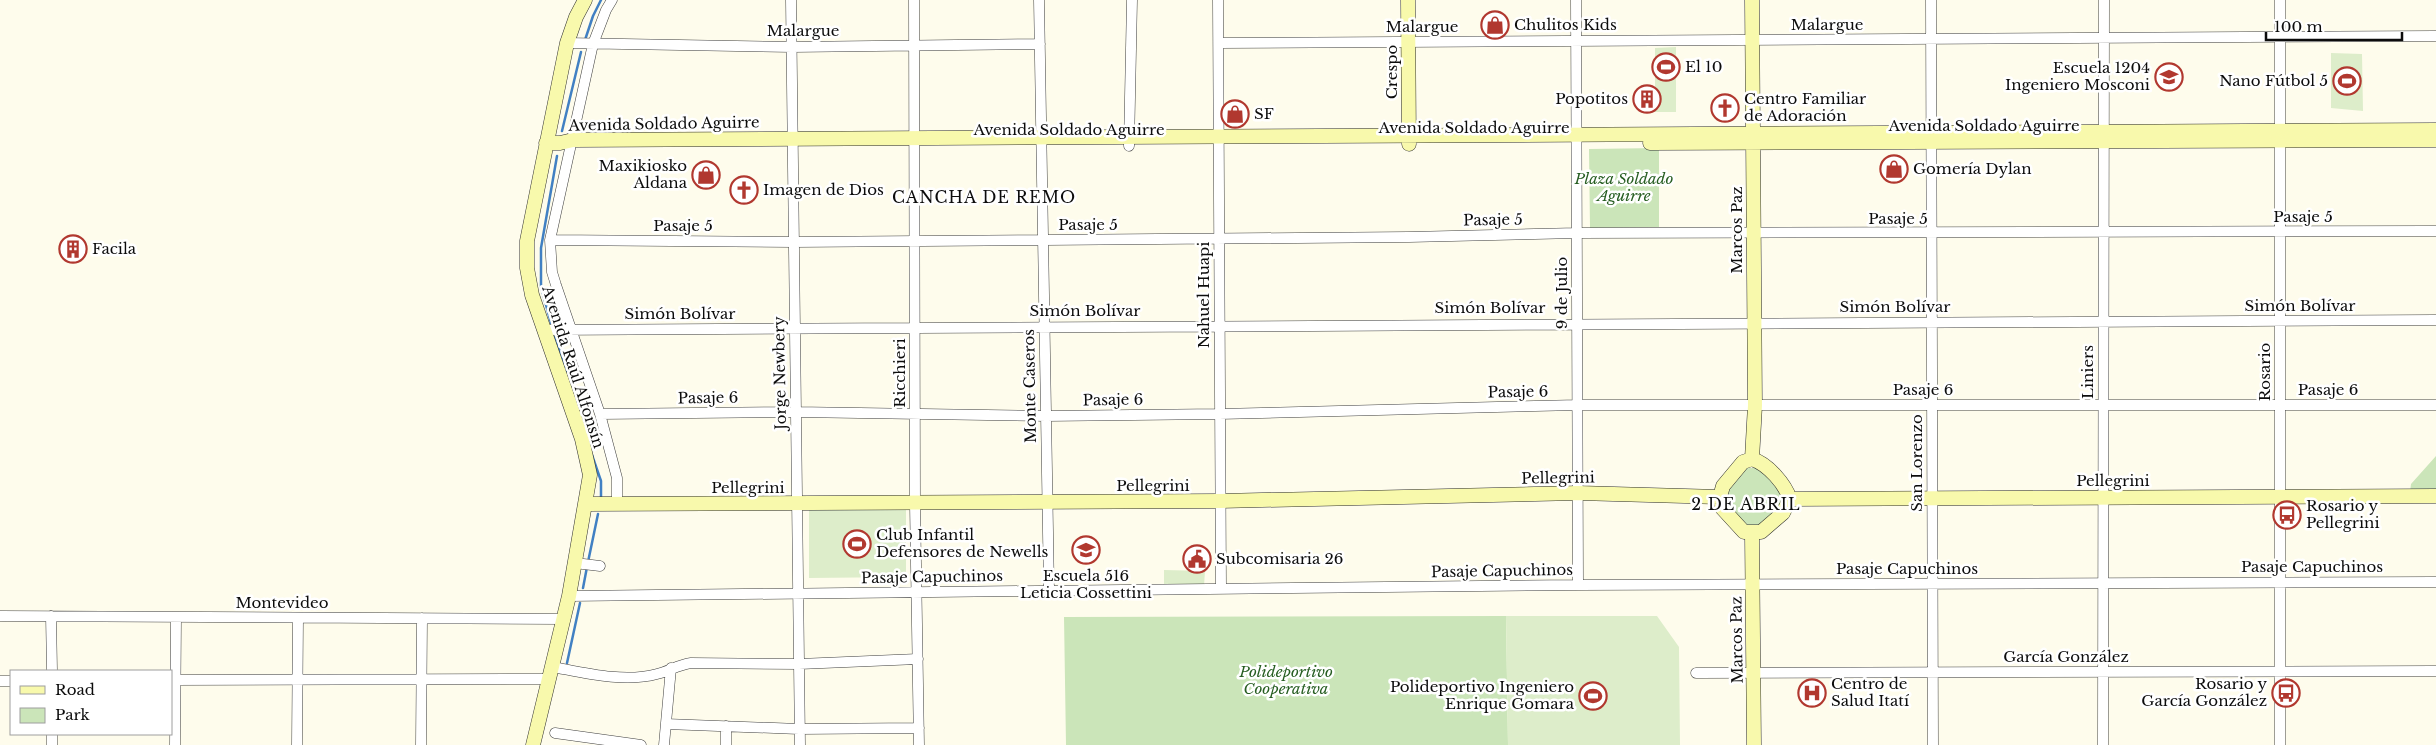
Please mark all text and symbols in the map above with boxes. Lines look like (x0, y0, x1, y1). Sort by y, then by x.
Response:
shop icon: Chulitos Kids (1480, 10, 1510, 40)
scale bar (2266, 10, 2402, 42)
place label: Chulitos Kids (1514, 15, 1617, 34)
street label: Malargue (1791, 15, 1863, 34)
street label: Malargue (1386, 17, 1458, 36)
text: 100 m (2274, 17, 2323, 36)
street label: Malargue (767, 21, 839, 40)
street label: Crespo (1382, 45, 1401, 99)
sports icon: El 10 (1651, 52, 1681, 82)
place label: El 10 (1685, 57, 1722, 76)
place label: Escuela 1204 Ingeniero Mosconi (2005, 58, 2150, 94)
school or university icon: Escuela 1204 Ingeniero Mosconi (2154, 62, 2184, 92)
sports icon: Nano Fútbol 5 (2332, 66, 2362, 96)
place label: Nano Fútbol 5 (2219, 71, 2328, 90)
building icon: Popotitos (1632, 84, 1662, 114)
place label: Popotitos (1555, 89, 1628, 108)
place label: Centro Familiar de Adoración (1744, 89, 1867, 125)
church icon: Centro Familiar de Adoración (1710, 93, 1740, 123)
shop icon: SF (1220, 99, 1250, 129)
place label: SF (1254, 104, 1274, 123)
street label: Avenida Soldado Aguirre (567, 112, 760, 135)
street label: Avenida Soldado Aguirre (1887, 116, 2080, 135)
street label: Avenida Soldado Aguirre (1377, 118, 1570, 137)
street label: Avenida Soldado Aguirre (972, 120, 1165, 139)
shop icon: Gomería Dylan (1879, 154, 1909, 184)
place label: Maxikiosko Aldana (599, 156, 688, 192)
place label: Gomería Dylan (1913, 159, 2032, 178)
shop icon: Maxikiosko Aldana (691, 160, 721, 190)
park label: Plaza Soldado Aguirre (1574, 169, 1674, 205)
church icon: Imagen de Dios (729, 175, 759, 205)
place label: Imagen de Dios (763, 180, 884, 199)
street label: Marcos Paz (1727, 186, 1746, 274)
district label: CANCHA DE REMO (892, 187, 1076, 207)
street label: Pasaje 5 (2273, 207, 2333, 226)
street label: Pasaje 5 (1463, 209, 1523, 230)
street label: Pasaje 5 (1868, 209, 1928, 228)
street label: Pasaje 5 (1058, 215, 1118, 234)
street label: Pasaje 5 (653, 216, 713, 235)
building icon: Facila (58, 234, 88, 264)
place label: Facila (92, 239, 137, 258)
street label: Nahuel Huapi (1194, 242, 1213, 348)
street label: 9 de Julio (1552, 257, 1571, 329)
street label: Avenida Raúl Alfonsín (538, 282, 609, 451)
street label: Simón Bolívar (2244, 296, 2356, 315)
street label: Simón Bolívar (1839, 297, 1951, 316)
street label: Simón Bolívar (1434, 298, 1546, 317)
street label: Simón Bolívar (1029, 301, 1141, 320)
street label: Simón Bolívar (624, 304, 736, 323)
street label: Jorge Newbery (769, 316, 790, 432)
street label: Monte Caseros (1019, 329, 1040, 443)
street label: Ricchieri (890, 338, 909, 408)
street label: Rosario (2255, 342, 2274, 401)
street label: Liniers (2078, 345, 2097, 399)
street label: Pasaje 6 (1893, 380, 1953, 399)
street label: Pasaje 6 (2298, 380, 2358, 399)
street label: Pasaje 6 (1487, 381, 1548, 402)
street label: Pasaje 6 (677, 387, 738, 408)
street label: Pasaje 6 (1082, 389, 1143, 410)
street label: San Lorenzo (1907, 414, 1926, 512)
street label: Pellegrini (1521, 467, 1595, 488)
street label: Pellegrini (2076, 471, 2150, 490)
street label: Pellegrini (1116, 476, 1190, 495)
street label: Pellegrini (711, 478, 785, 497)
district label: 2 DE ABRIL (1691, 494, 1801, 514)
place label: Rosario y Pellegrini (2306, 496, 2380, 532)
bus stop icon: Rosario y Pellegrini (2272, 500, 2302, 530)
place label: Club Infantil Defensores de Newells (876, 525, 1049, 561)
sports icon: Club Infantil Defensores de Newells (842, 529, 872, 559)
school or university icon: Escuela 516 Leticia Cossettini (1071, 535, 1101, 565)
public building icon: Subcomisaria 26 (1182, 544, 1212, 574)
place label: Subcomisaria 26 (1216, 549, 1343, 568)
street label: Pasaje Capuchinos (2241, 557, 2383, 576)
street label: Pasaje Capuchinos (1836, 559, 1978, 578)
street label: Pasaje Capuchinos (1431, 560, 1573, 581)
street label: Pasaje Capuchinos (861, 566, 1003, 587)
place label: Escuela 516 Leticia Cossettini (1020, 566, 1152, 602)
street label: Montevideo (236, 593, 329, 612)
street label: Marcos Paz (1726, 596, 1747, 684)
street label: García González (2003, 647, 2129, 666)
park label: Polideportivo Cooperativa (1238, 662, 1333, 698)
legend (10, 670, 172, 735)
place label: Centro de Salud Itatí (1831, 674, 1910, 710)
place label: Rosario y García González (2141, 674, 2267, 710)
place label: Polideportivo Ingeniero Enrique Gomara (1390, 677, 1575, 713)
hospital icon: Centro de Salud Itatí (1797, 678, 1827, 708)
bus stop icon: Rosario y García González (2271, 678, 2301, 708)
text: Road (55, 680, 95, 699)
sports icon: Polideportivo Ingeniero Enrique Gomara (1578, 681, 1608, 711)
text: Park (55, 705, 91, 724)

